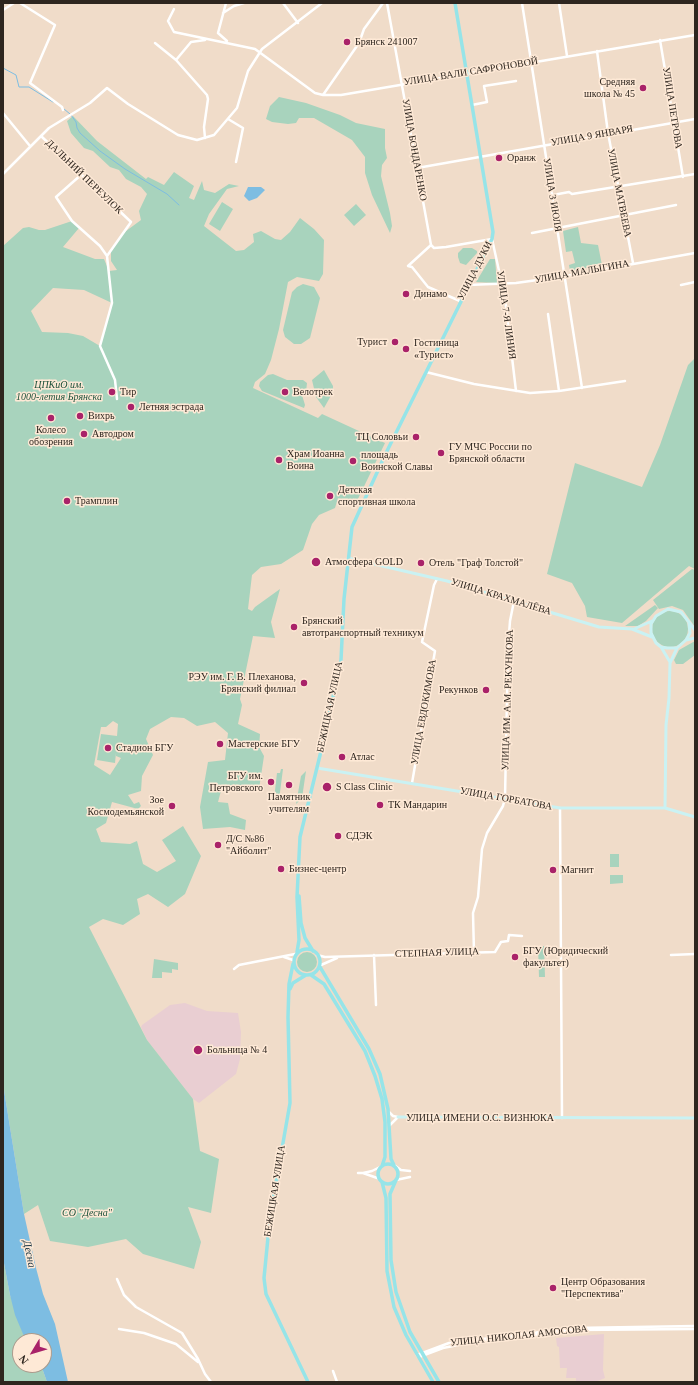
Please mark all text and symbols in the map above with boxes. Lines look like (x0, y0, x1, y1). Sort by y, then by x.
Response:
place label: Брянск 241007 (355, 36, 417, 48)
marker: Брянск 241007 (342, 37, 352, 47)
street label: УЛИЦА ВАЛИ САФРОНОВОЙ (403, 55, 539, 89)
street label: УЛИЦА ПЕТРОВА (660, 66, 684, 150)
place label: Средняя школа № 45 (584, 76, 635, 100)
marker: Средняя школа № 45 (638, 83, 648, 93)
street label: УЛИЦА БОНДАРЕНКО (399, 98, 429, 202)
street label: УЛИЦА 9 ЯНВАРЯ (550, 123, 634, 149)
street label: ДАЛЬНИЙ ПЕРЕУЛОК (43, 137, 125, 217)
street label: УЛИЦА МАТВЕЕВА (604, 147, 634, 239)
place label: Оранж (507, 152, 536, 164)
marker: Оранж (494, 153, 504, 163)
street label: УЛИЦА 3 ИЮЛЯ (540, 157, 564, 233)
street label: УЛИЦА ДУКИ (455, 239, 495, 303)
street label: УЛИЦА МАЛЫГИНА (534, 258, 630, 286)
street label: УЛИЦА 7-Я ЛИНИЯ (494, 270, 518, 360)
place label: Динамо (414, 288, 447, 300)
marker: Динамо (401, 289, 411, 299)
place label: Турист (357, 336, 387, 348)
marker: Турист (390, 337, 400, 347)
place label: Гостиница «Турист» (414, 337, 459, 360)
marker: Гостиница «Турист» (401, 344, 411, 354)
park label: ЦПКиО им. 1000-летия Брянска (16, 379, 102, 402)
place label: Тир (120, 386, 136, 398)
place label: Велотрек (293, 386, 333, 398)
marker: Тир (107, 387, 117, 397)
marker: Велотрек (280, 387, 290, 397)
place label: Летняя эстрада (139, 401, 204, 413)
marker: Летняя эстрада (126, 402, 136, 412)
place label: Вихрь (88, 410, 115, 422)
marker: Вихрь (75, 411, 85, 421)
marker: Колесо обозрения (46, 413, 56, 423)
place label: Колесо обозрения (29, 424, 73, 448)
place label: Автодром (92, 428, 134, 440)
marker: Автодром (79, 429, 89, 439)
place label: ТЦ Соловьи (356, 431, 408, 443)
marker: ТЦ Соловьи (411, 432, 421, 442)
place label: ГУ МЧС России по Брянской области (449, 441, 532, 464)
place label: Храм Иоанна Воина (287, 448, 344, 472)
marker: ГУ МЧС России по Брянской области (436, 448, 446, 458)
place label: площадь Воинской Славы (361, 449, 433, 472)
marker: Храм Иоанна Воина (274, 455, 284, 465)
marker: площадь Воинской Славы (348, 456, 358, 466)
place label: Детская спортивная школа (338, 484, 415, 508)
marker: Детская спортивная школа (325, 491, 335, 501)
place label: Трамплин (75, 495, 118, 507)
marker: Трамплин (62, 496, 72, 506)
marker: Атмосфера GOLD (310, 556, 322, 568)
place label: Атмосфера GOLD (325, 556, 403, 568)
place label: Отель "Граф Толстой" (429, 557, 523, 569)
marker: Отель "Граф Толстой" (416, 558, 426, 568)
street label: УЛИЦА КРАХМАЛЁВА (449, 576, 553, 618)
place label: Брянский автотранспортный техникум (302, 615, 424, 638)
marker: Брянский автотранспортный техникум (289, 622, 299, 632)
street label: УЛИЦА ИМ. А.М. РЕКУНКОВА (500, 629, 516, 771)
street label: УЛИЦА ЕВДОКИМОВА (409, 658, 439, 766)
street label: БЕЖИЦКАЯ УЛИЦА (314, 660, 346, 754)
place label: РЭУ им. Г. В. Плеханова, Брянский филиал (189, 671, 296, 694)
marker: РЭУ им. Г. В. Плеханова, Брянский филиал (299, 678, 309, 688)
place label: Рекунков (439, 684, 478, 696)
marker: Рекунков (481, 685, 491, 695)
place label: Мастерские БГУ (228, 738, 300, 750)
marker: Мастерские БГУ (215, 739, 225, 749)
place label: Стадион БГУ (116, 742, 173, 754)
marker: Стадион БГУ (103, 743, 113, 753)
place label: Атлас (350, 751, 375, 763)
marker: Атлас (337, 752, 347, 762)
place label: БГУ им. Петровского (210, 770, 263, 794)
marker: БГУ им. Петровского (266, 777, 276, 787)
marker: Памятник учителям (284, 780, 294, 790)
marker: S Class Clinic (321, 781, 333, 793)
place label: S Class Clinic (336, 781, 393, 793)
street label: УЛИЦА ГОРБАТОВА (459, 785, 553, 813)
place label: Памятник учителям (268, 791, 310, 814)
place label: Зое Космодемьянской (88, 794, 164, 818)
place label: ТК Мандарин (388, 799, 447, 811)
marker: ТК Мандарин (375, 800, 385, 810)
marker: Зое Космодемьянской (167, 801, 177, 811)
place label: СДЭК (346, 830, 373, 842)
marker: СДЭК (333, 831, 343, 841)
place label: Д/С №86 "Айболит" (226, 833, 271, 856)
marker: Д/С №86 "Айболит" (213, 840, 223, 850)
place label: Бизнес-центр (289, 863, 346, 875)
marker: Бизнес-центр (276, 864, 286, 874)
place label: Магнит (561, 864, 594, 876)
marker: Магнит (548, 865, 558, 875)
place label: БГУ (Юридический факультет) (523, 945, 608, 968)
street label: СТЕПНАЯ УЛИЦА (395, 946, 479, 960)
marker: БГУ (Юридический факультет) (510, 952, 520, 962)
marker: Больница № 4 (192, 1044, 204, 1056)
place label: Больница № 4 (207, 1044, 267, 1056)
street label: УЛИЦА ИМЕНИ О.С. ВИЗНЮКА (406, 1112, 554, 1124)
street label: БЕЖИЦКАЯ УЛИЦА (262, 1144, 288, 1238)
park label: СО "Десна" (62, 1207, 112, 1219)
water label: Десна (20, 1239, 38, 1269)
place label: Центр Образования "Перспектива" (561, 1276, 645, 1300)
marker: Центр Образования "Перспектива" (548, 1283, 558, 1293)
street label: УЛИЦА НИКОЛАЯ АМОСОВА (450, 1323, 588, 1349)
north arrow (12, 1333, 52, 1373)
text: N (16, 1353, 31, 1367)

